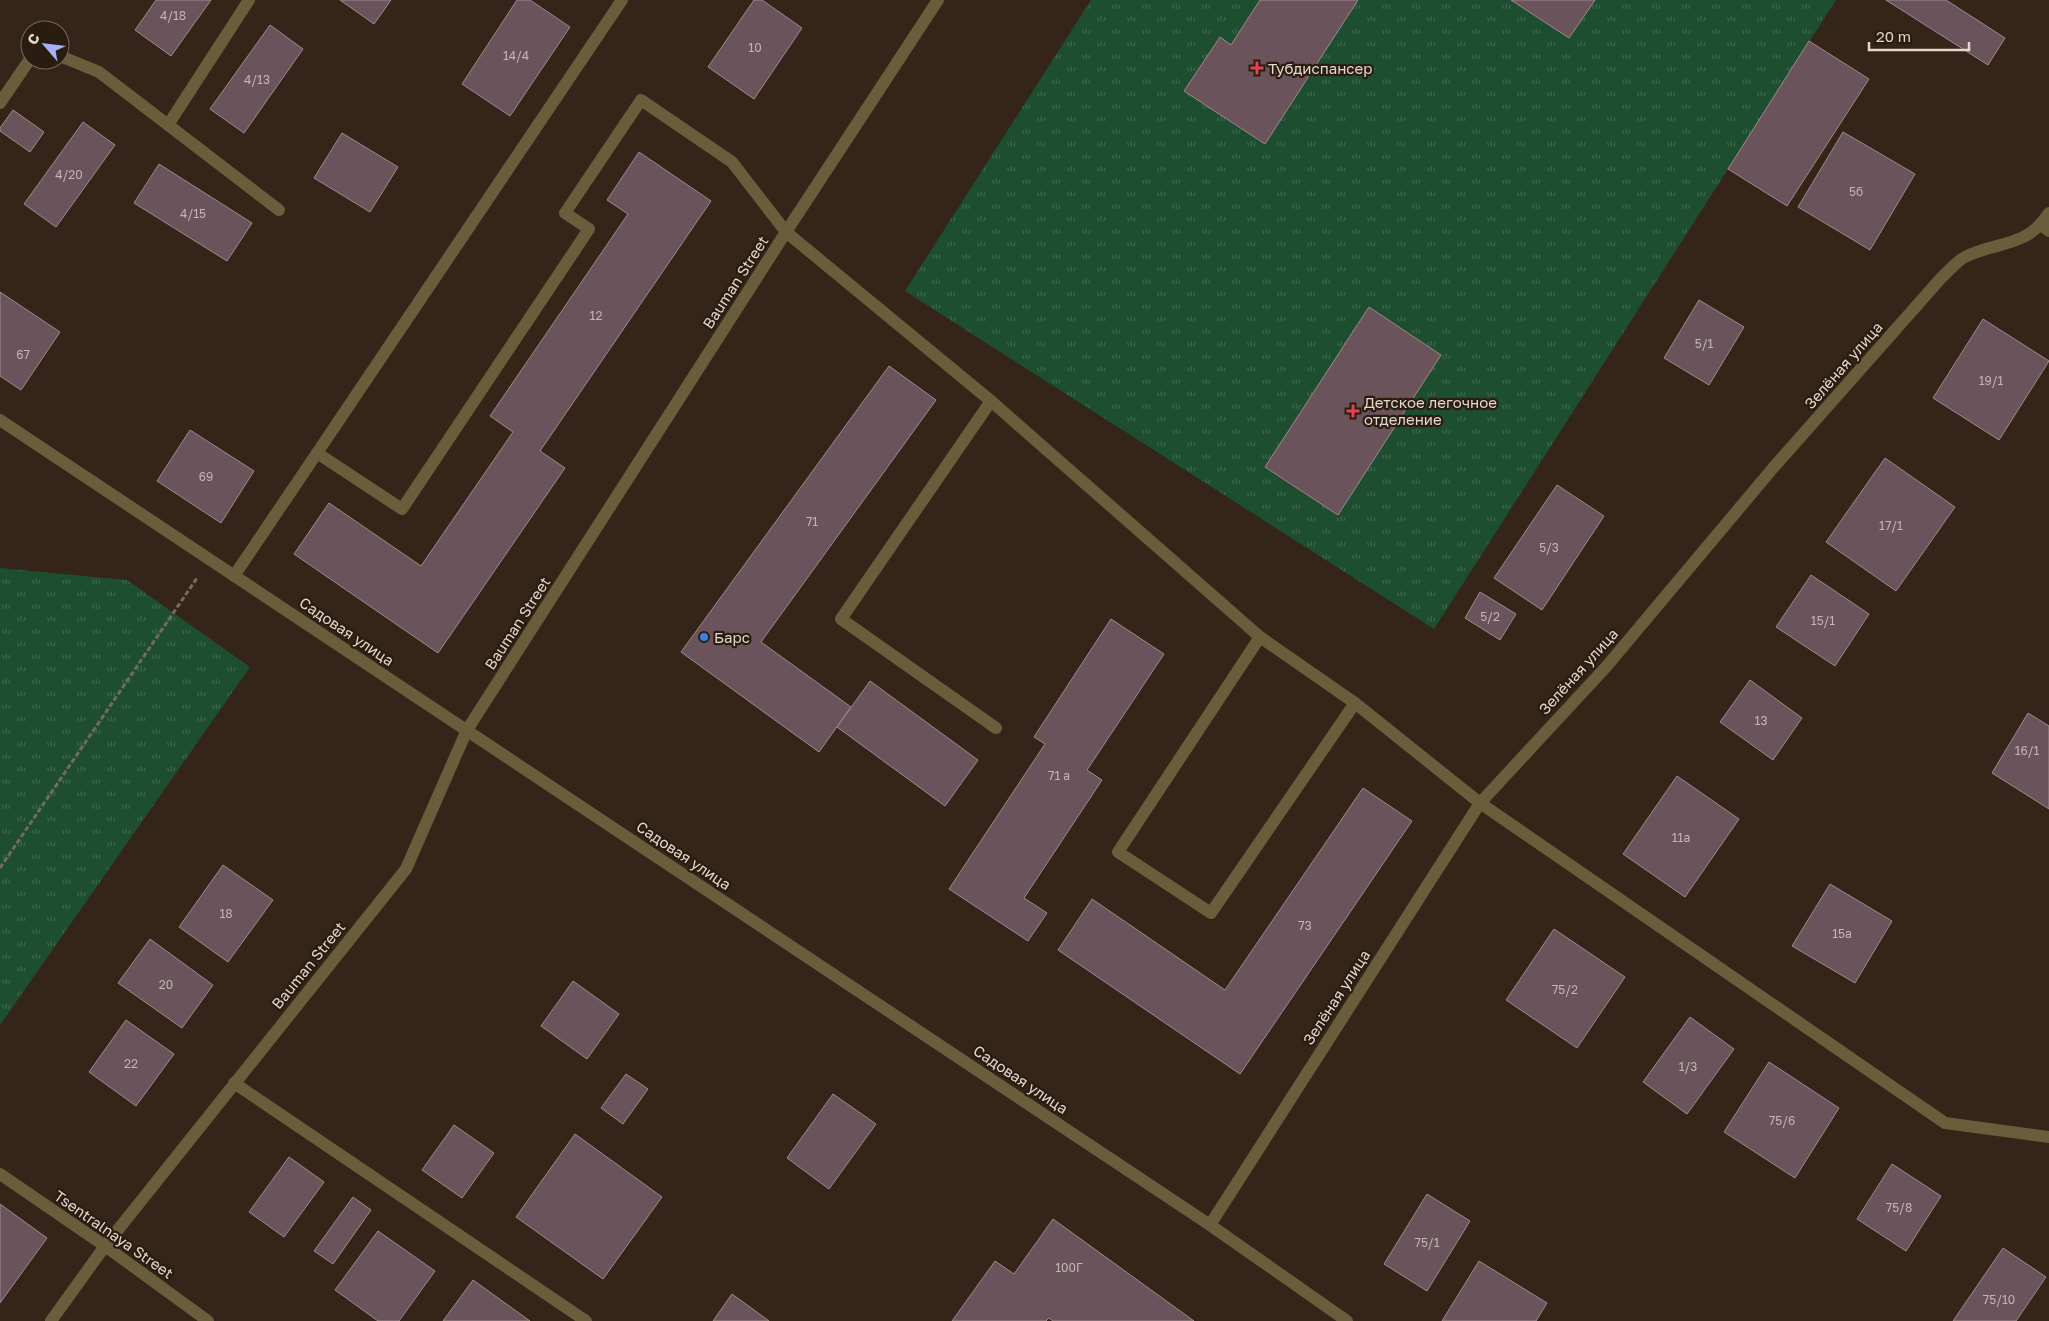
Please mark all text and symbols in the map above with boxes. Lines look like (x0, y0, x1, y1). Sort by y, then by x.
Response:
house number: 4/18 (160, 8, 186, 23)
north arrow (20, 20, 70, 70)
scale bar (1869, 20, 1969, 52)
text: 20 m (1876, 27, 1911, 45)
text: С (23, 30, 43, 47)
house number: 10 (748, 40, 762, 55)
house number: 14/4 (503, 48, 529, 63)
place label: Тубдиспансер (1268, 59, 1372, 77)
marker: Тубдиспансер (1250, 61, 1264, 75)
house number: 4/13 (244, 72, 270, 87)
house number: 4/20 (55, 167, 83, 182)
house number: 5б (1849, 184, 1863, 199)
house number: 4/15 (180, 206, 206, 221)
street label: Bauman Street (698, 232, 772, 332)
house number: 12 (590, 308, 602, 323)
street label: Зелёная улица (1800, 318, 1886, 412)
house number: 5/1 (1695, 336, 1713, 351)
house number: 67 (16, 347, 30, 362)
house number: 19/1 (1979, 373, 2004, 388)
place label: Детское легочное отделение (1364, 393, 1497, 428)
marker: Детское легочное отделение (1346, 404, 1360, 418)
house number: 69 (199, 469, 213, 484)
house number: 71 (806, 514, 818, 529)
house number: 17/1 (1879, 518, 1903, 533)
house number: 5/3 (1539, 540, 1559, 555)
street label: Bauman Street (480, 573, 554, 673)
street label: Садовая улица (296, 593, 398, 669)
house number: 5/2 (1480, 609, 1500, 624)
house number: 15/1 (1811, 613, 1835, 628)
street label: Зелёная улица (1535, 624, 1621, 718)
place label: Барс (714, 628, 750, 646)
marker: Барс (698, 631, 710, 643)
house number: 13 (1755, 713, 1767, 728)
house number: 16/1 (2015, 743, 2040, 758)
house number: 71 а (1048, 768, 1070, 783)
street label: Садовая улица (633, 817, 735, 893)
house number: 11а (1672, 830, 1690, 845)
house number: 18 (219, 906, 233, 921)
street label: Bauman Street (267, 918, 349, 1012)
house number: 73 (1298, 918, 1312, 933)
house number: 15а (1832, 926, 1852, 941)
street label: Зелёная улица (1299, 946, 1373, 1048)
house number: 20 (159, 977, 173, 992)
house number: 75/2 (1552, 982, 1578, 997)
street label: Садовая улица (970, 1041, 1072, 1117)
house number: 22 (124, 1056, 138, 1071)
house number: 1/3 (1679, 1059, 1697, 1074)
house number: 75/6 (1769, 1113, 1795, 1128)
street label: Tsentralnaya Street (51, 1186, 177, 1282)
house number: 75/8 (1886, 1200, 1912, 1215)
house number: 75/1 (1415, 1235, 1440, 1250)
house number: 100Г (1055, 1260, 1083, 1275)
house number: 75/10 (1983, 1292, 2015, 1307)

